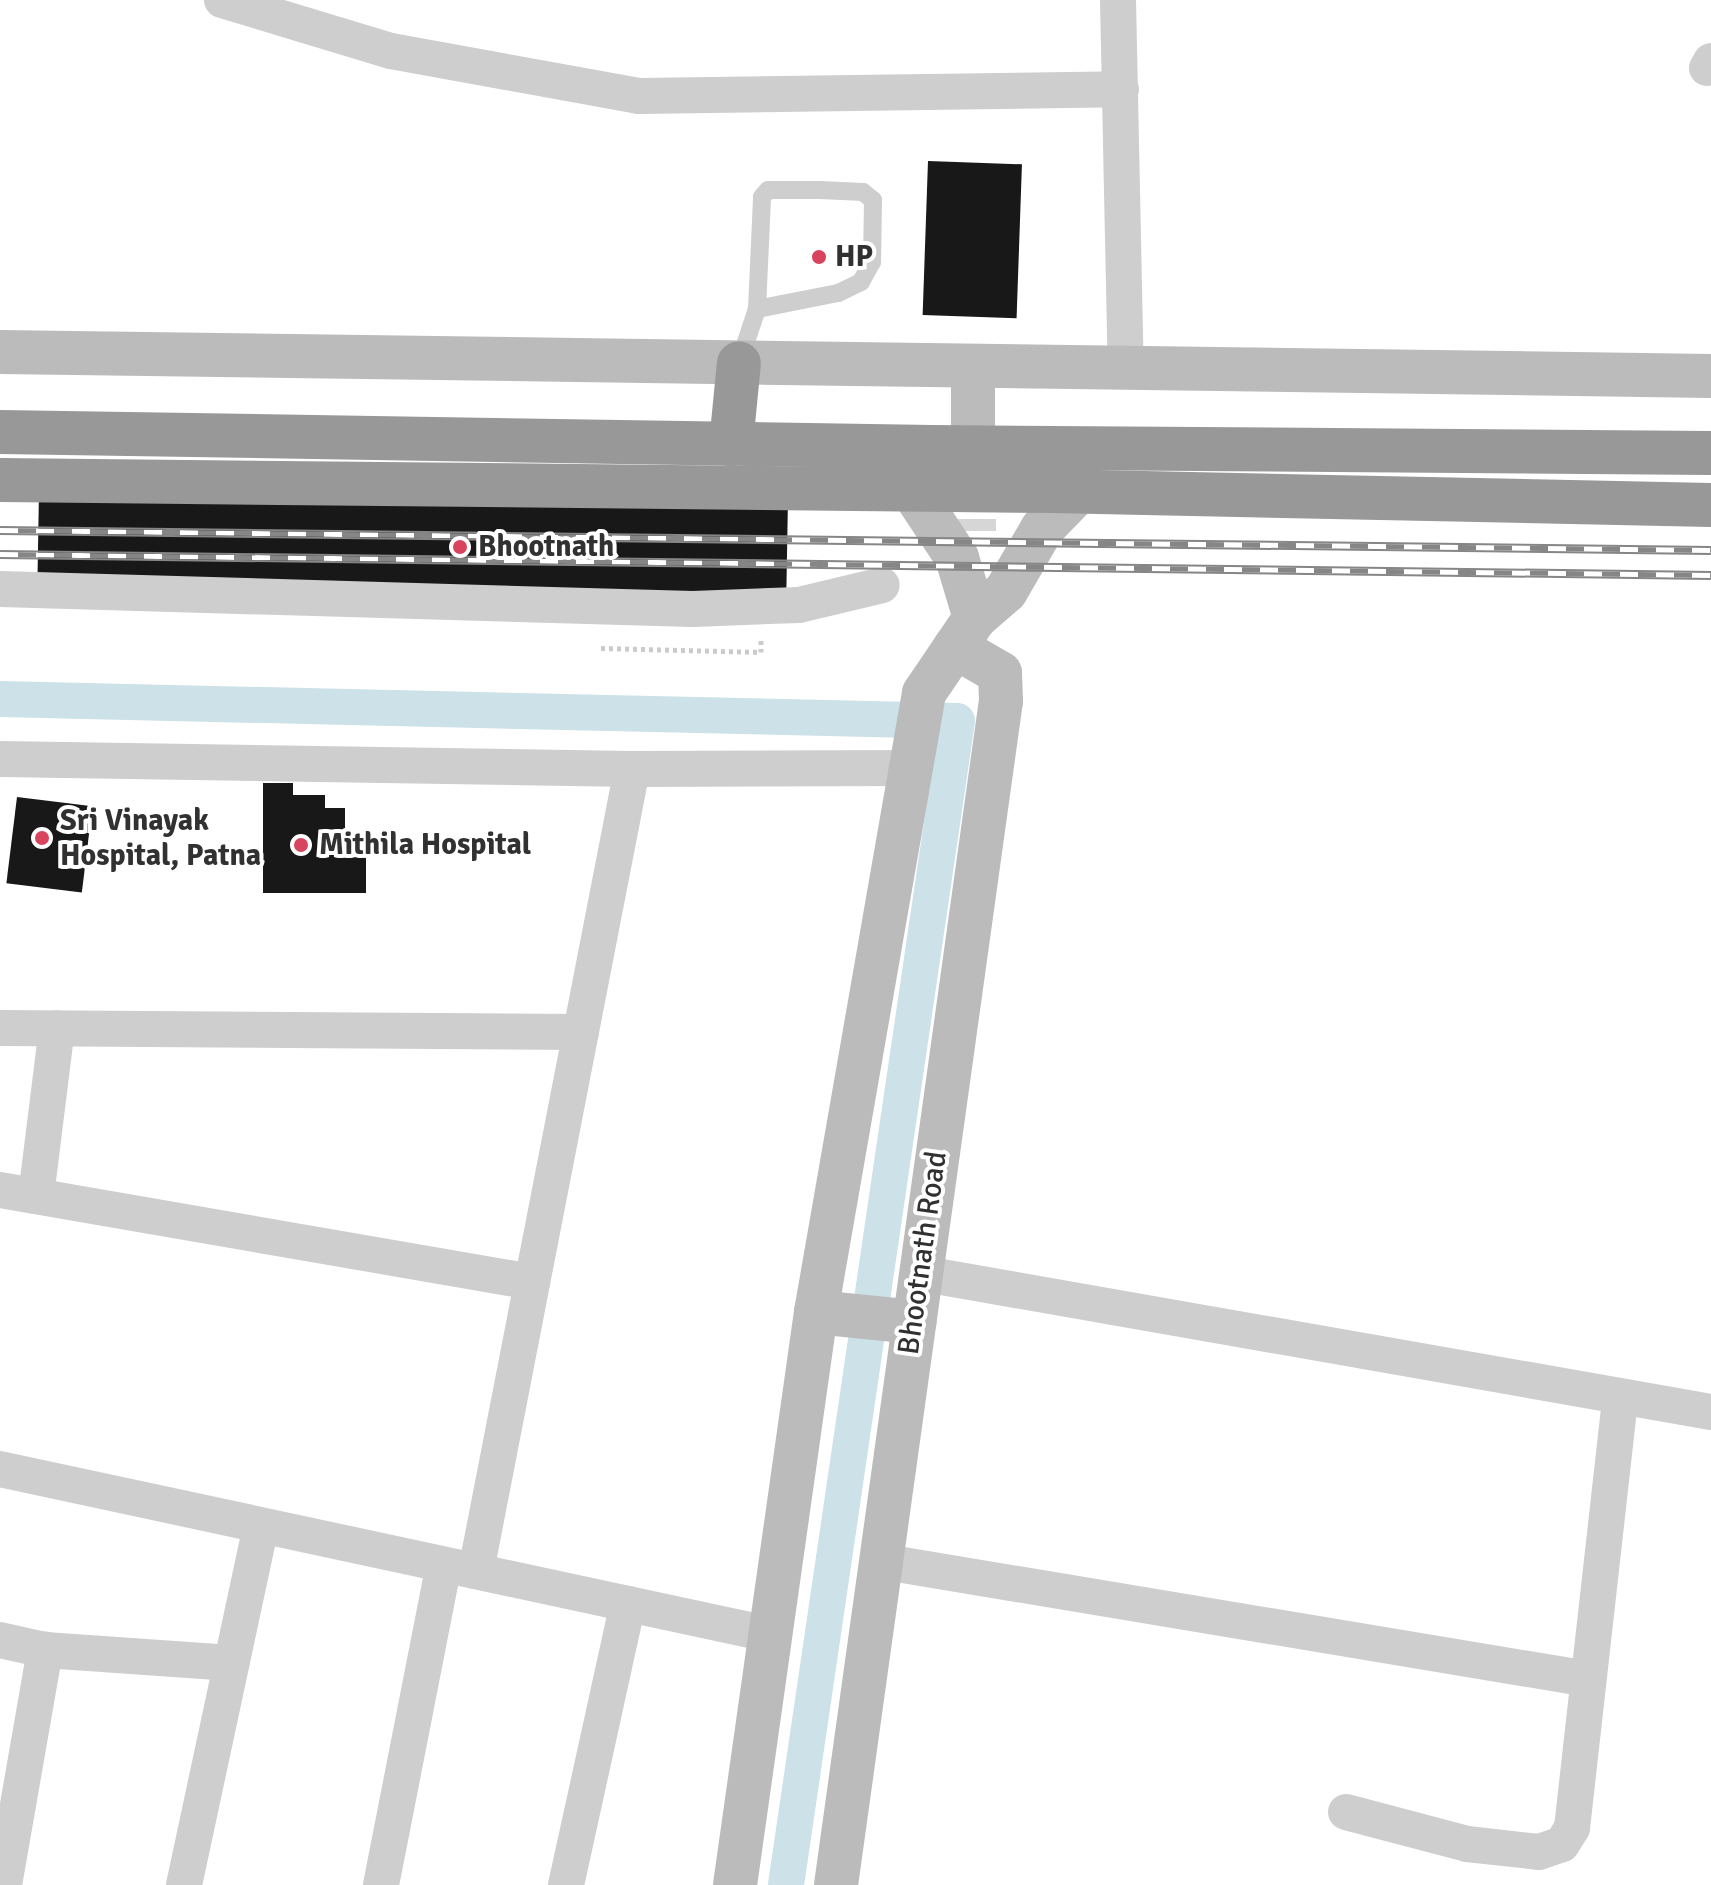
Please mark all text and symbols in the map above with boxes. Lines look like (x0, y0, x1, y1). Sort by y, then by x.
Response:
place label: HP (835, 239, 873, 275)
marker: HP (810, 248, 828, 266)
place label: Bhootnath (478, 529, 614, 565)
marker: Bhootnath (449, 536, 471, 558)
place label: Sri Vinayak Hospital, Patna (60, 803, 261, 874)
marker: Sri Vinayak Hospital, Patna (31, 827, 53, 849)
place label: Mithila Hospital (319, 827, 531, 863)
marker: Mithila Hospital (290, 834, 312, 856)
street label: Bhootnath Road (891, 1149, 955, 1357)

